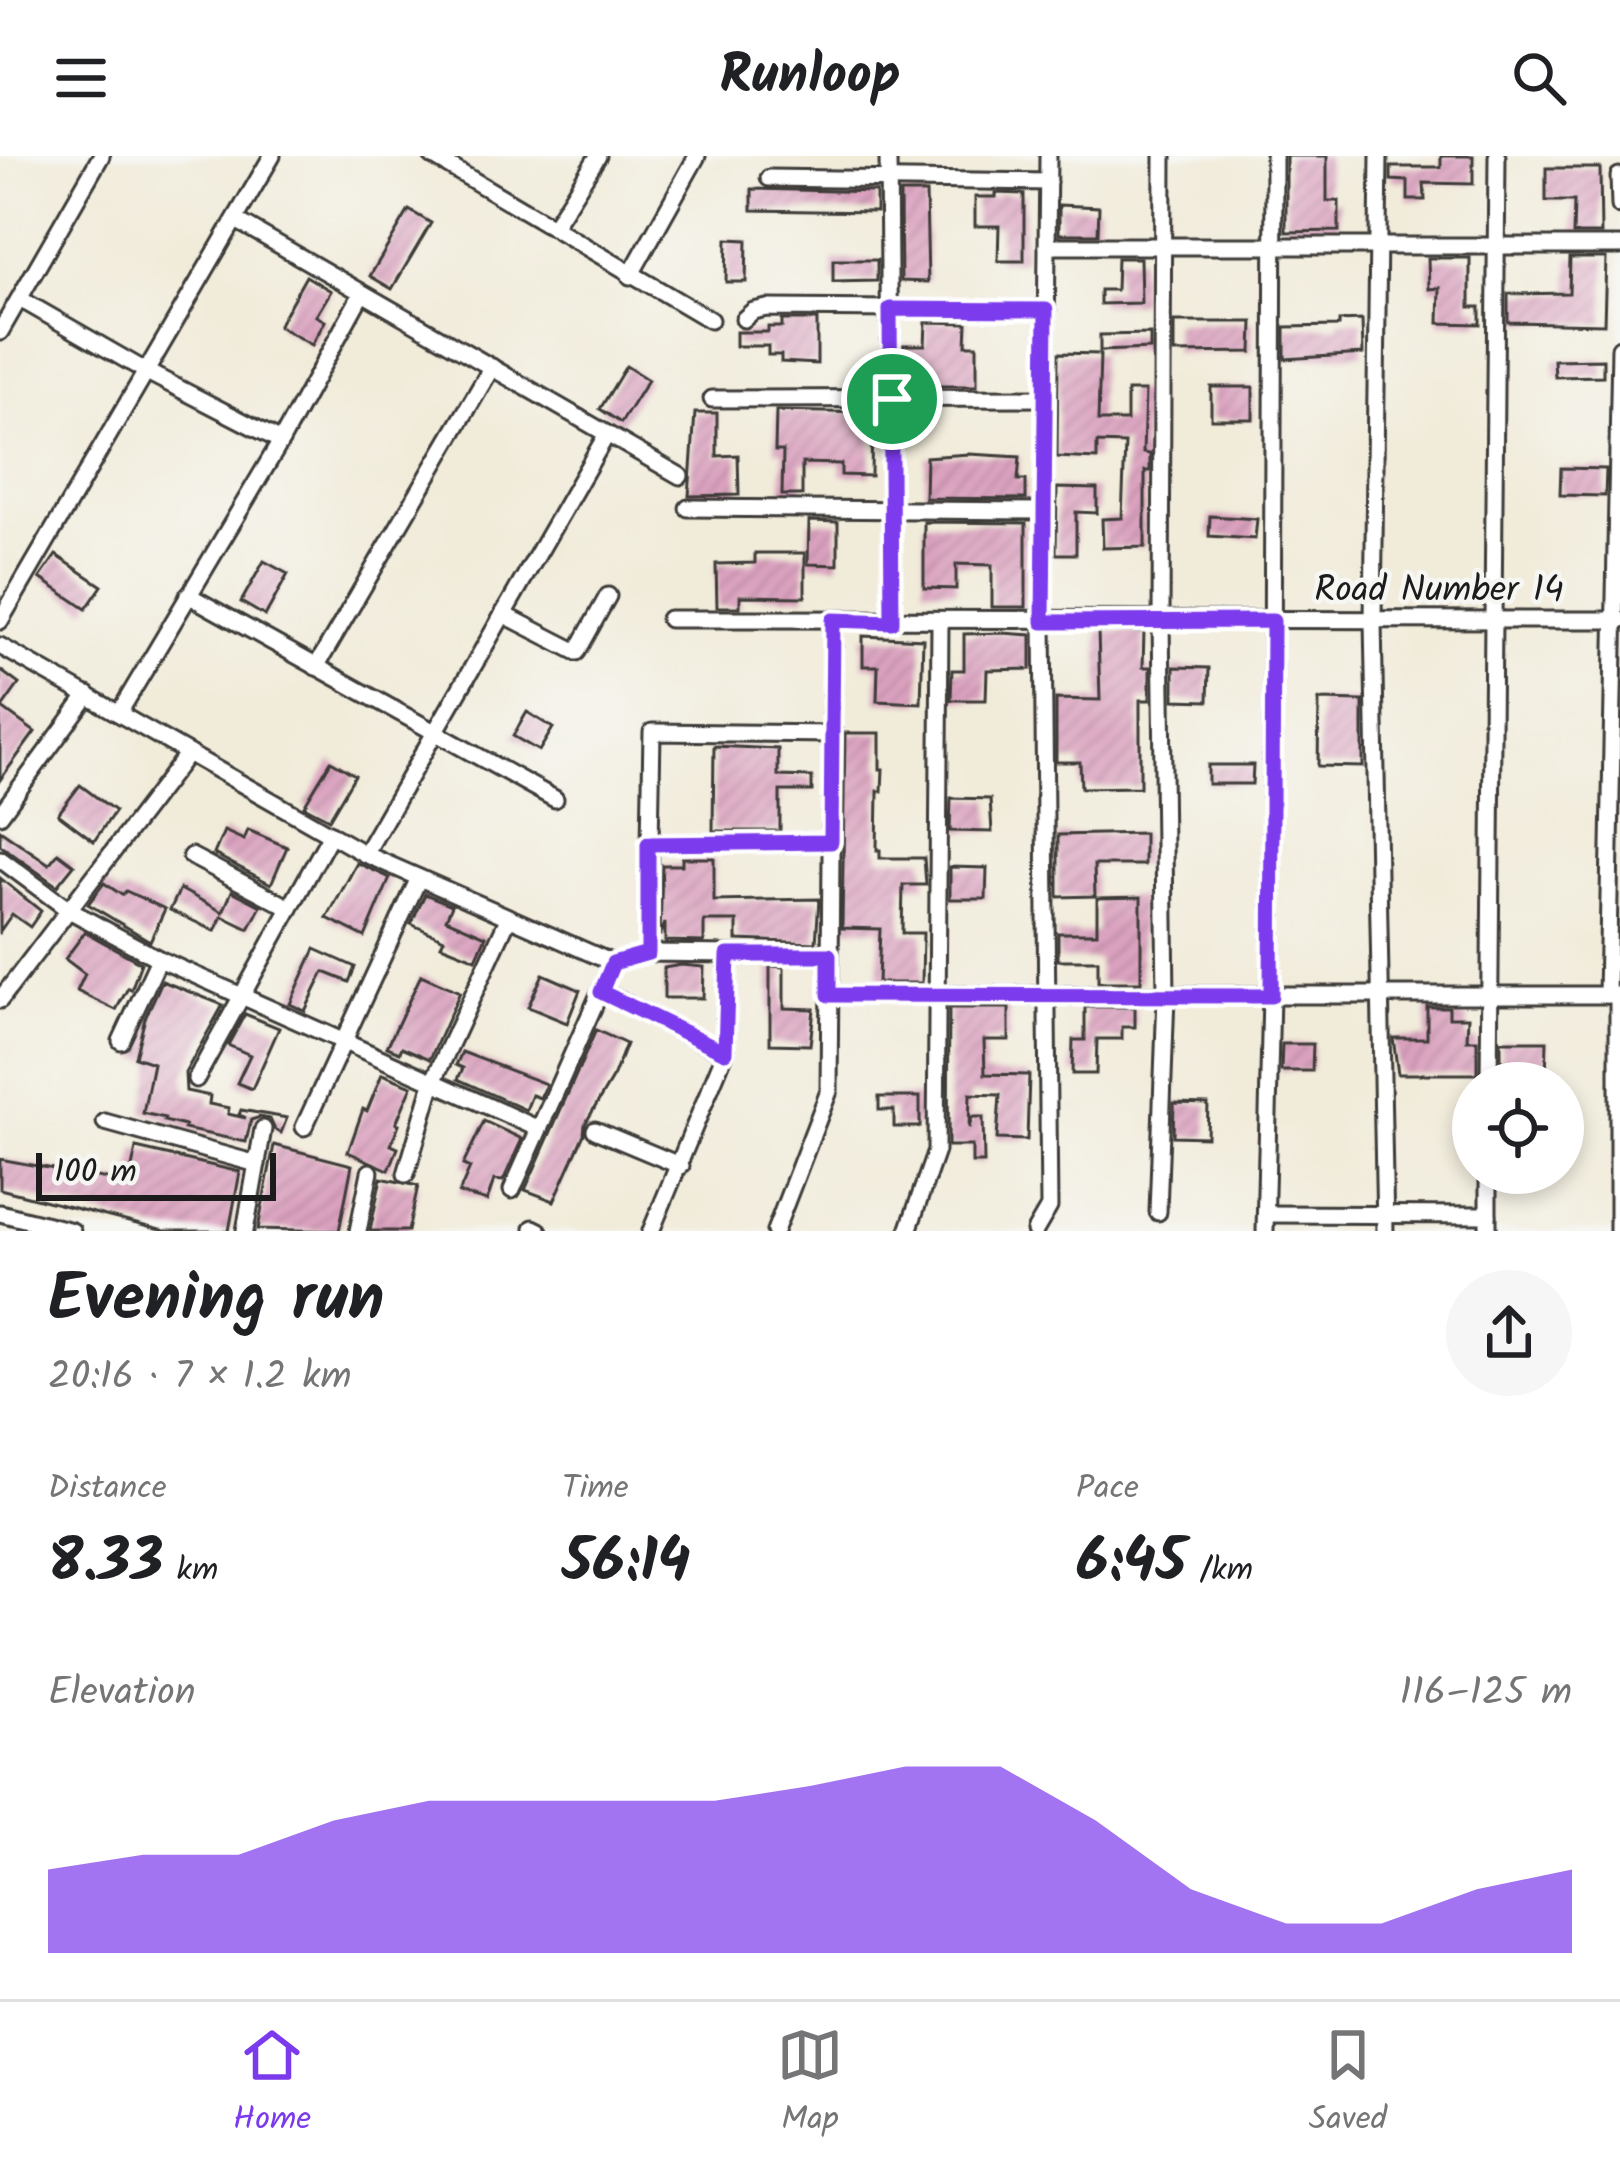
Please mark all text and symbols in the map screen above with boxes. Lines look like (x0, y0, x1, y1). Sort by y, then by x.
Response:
text: Runloop (719, 35, 901, 121)
icon: menu (48, 45, 114, 111)
icon: search (1506, 45, 1572, 111)
pin (841, 348, 943, 450)
icon: arrive (859, 366, 925, 432)
street label: Road Number 14 (1314, 563, 1564, 620)
map controls (1452, 1062, 1584, 1194)
button: locate (1452, 1062, 1584, 1194)
scale bar (36, 1147, 276, 1200)
text: 100 m (54, 1147, 137, 1200)
text: Evening run (48, 1249, 384, 1354)
button: share (1446, 1270, 1572, 1396)
text: 20:16 · 7 × 1.2 km (48, 1347, 352, 1409)
text: Distance (48, 1463, 167, 1516)
text: Time (562, 1463, 629, 1516)
text: Pace (1076, 1463, 1139, 1516)
text: 8.33 (48, 1516, 163, 1612)
text: 56:14 (562, 1516, 690, 1612)
text: 6:45 (1076, 1516, 1186, 1612)
text: km (163, 1545, 218, 1598)
text: /km (1186, 1545, 1253, 1598)
text: Elevation (48, 1663, 196, 1725)
text: 116–125 m (1400, 1663, 1572, 1725)
tab: Home (233, 2022, 311, 2147)
tab: Map (777, 2022, 843, 2147)
tab: Saved (1309, 2022, 1387, 2147)

